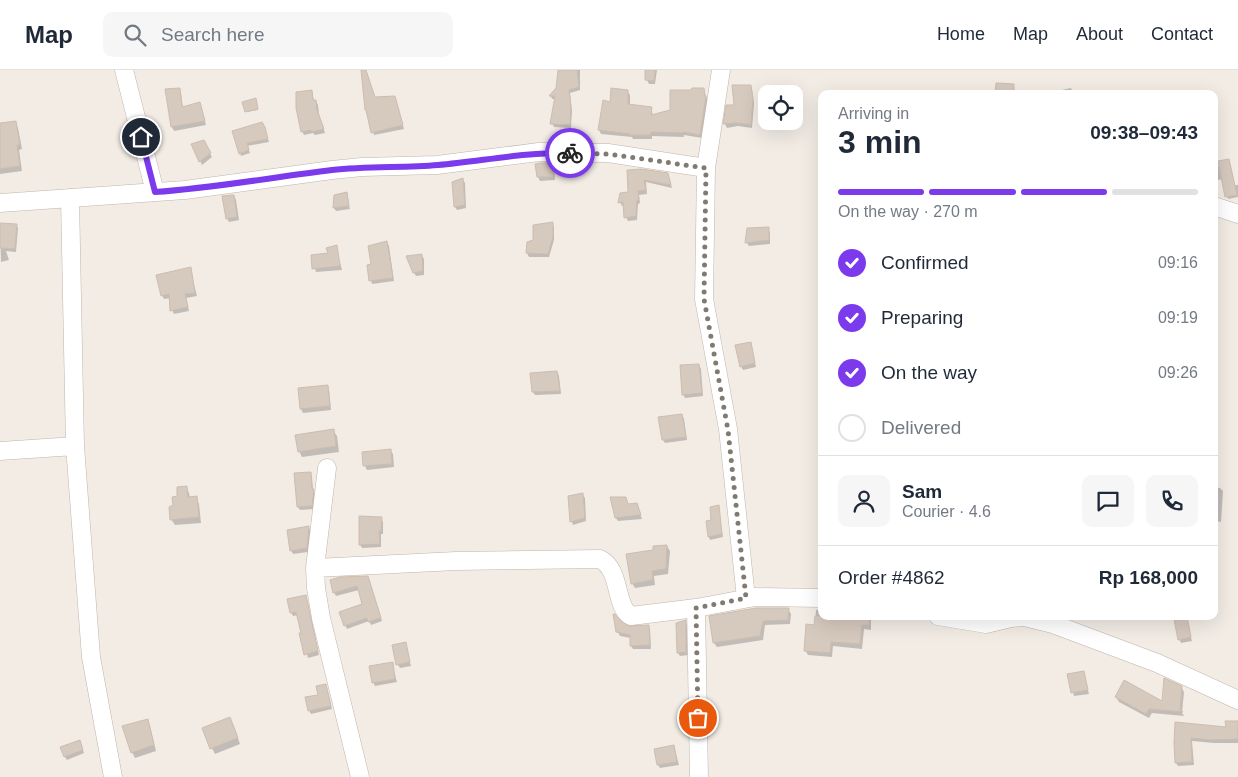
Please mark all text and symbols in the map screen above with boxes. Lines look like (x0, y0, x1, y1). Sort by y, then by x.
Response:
search box (103, 12, 453, 57)
text: Map (25, 21, 73, 48)
icon: search (121, 21, 149, 49)
text: Search here (161, 24, 265, 45)
text: Home (937, 24, 985, 44)
text: Map (1013, 24, 1048, 44)
text: About (1076, 24, 1123, 44)
text: Contact (1151, 24, 1213, 44)
map controls (758, 85, 803, 130)
button: locate (758, 85, 803, 130)
text: Arriving in (838, 105, 909, 122)
pin (120, 116, 162, 158)
text: 09:38–09:43 (1090, 122, 1198, 143)
icon: home (127, 123, 155, 151)
text: 3 min (838, 124, 922, 160)
courier (545, 128, 595, 178)
icon: bike (556, 139, 584, 167)
text: On the way · 270 m (838, 203, 978, 220)
icon: check (838, 249, 866, 277)
text: Confirmed (881, 252, 969, 273)
text: 09:16 (1158, 254, 1198, 271)
icon: check (838, 304, 866, 332)
text: Preparing (881, 307, 963, 328)
text: 09:19 (1158, 309, 1198, 326)
icon: check (838, 359, 866, 387)
text: On the way (881, 362, 977, 383)
text: 09:26 (1158, 364, 1198, 381)
text: Delivered (881, 417, 961, 438)
button: person (838, 475, 890, 527)
button: chat (1082, 475, 1134, 527)
button: phone (1146, 475, 1198, 527)
text: Sam (902, 481, 942, 502)
text: Courier · 4.6 (902, 503, 991, 520)
text: Order #4862 (838, 567, 945, 588)
text: Rp 168,000 (1099, 567, 1198, 588)
pin (677, 697, 719, 739)
icon: bag (684, 704, 712, 732)

